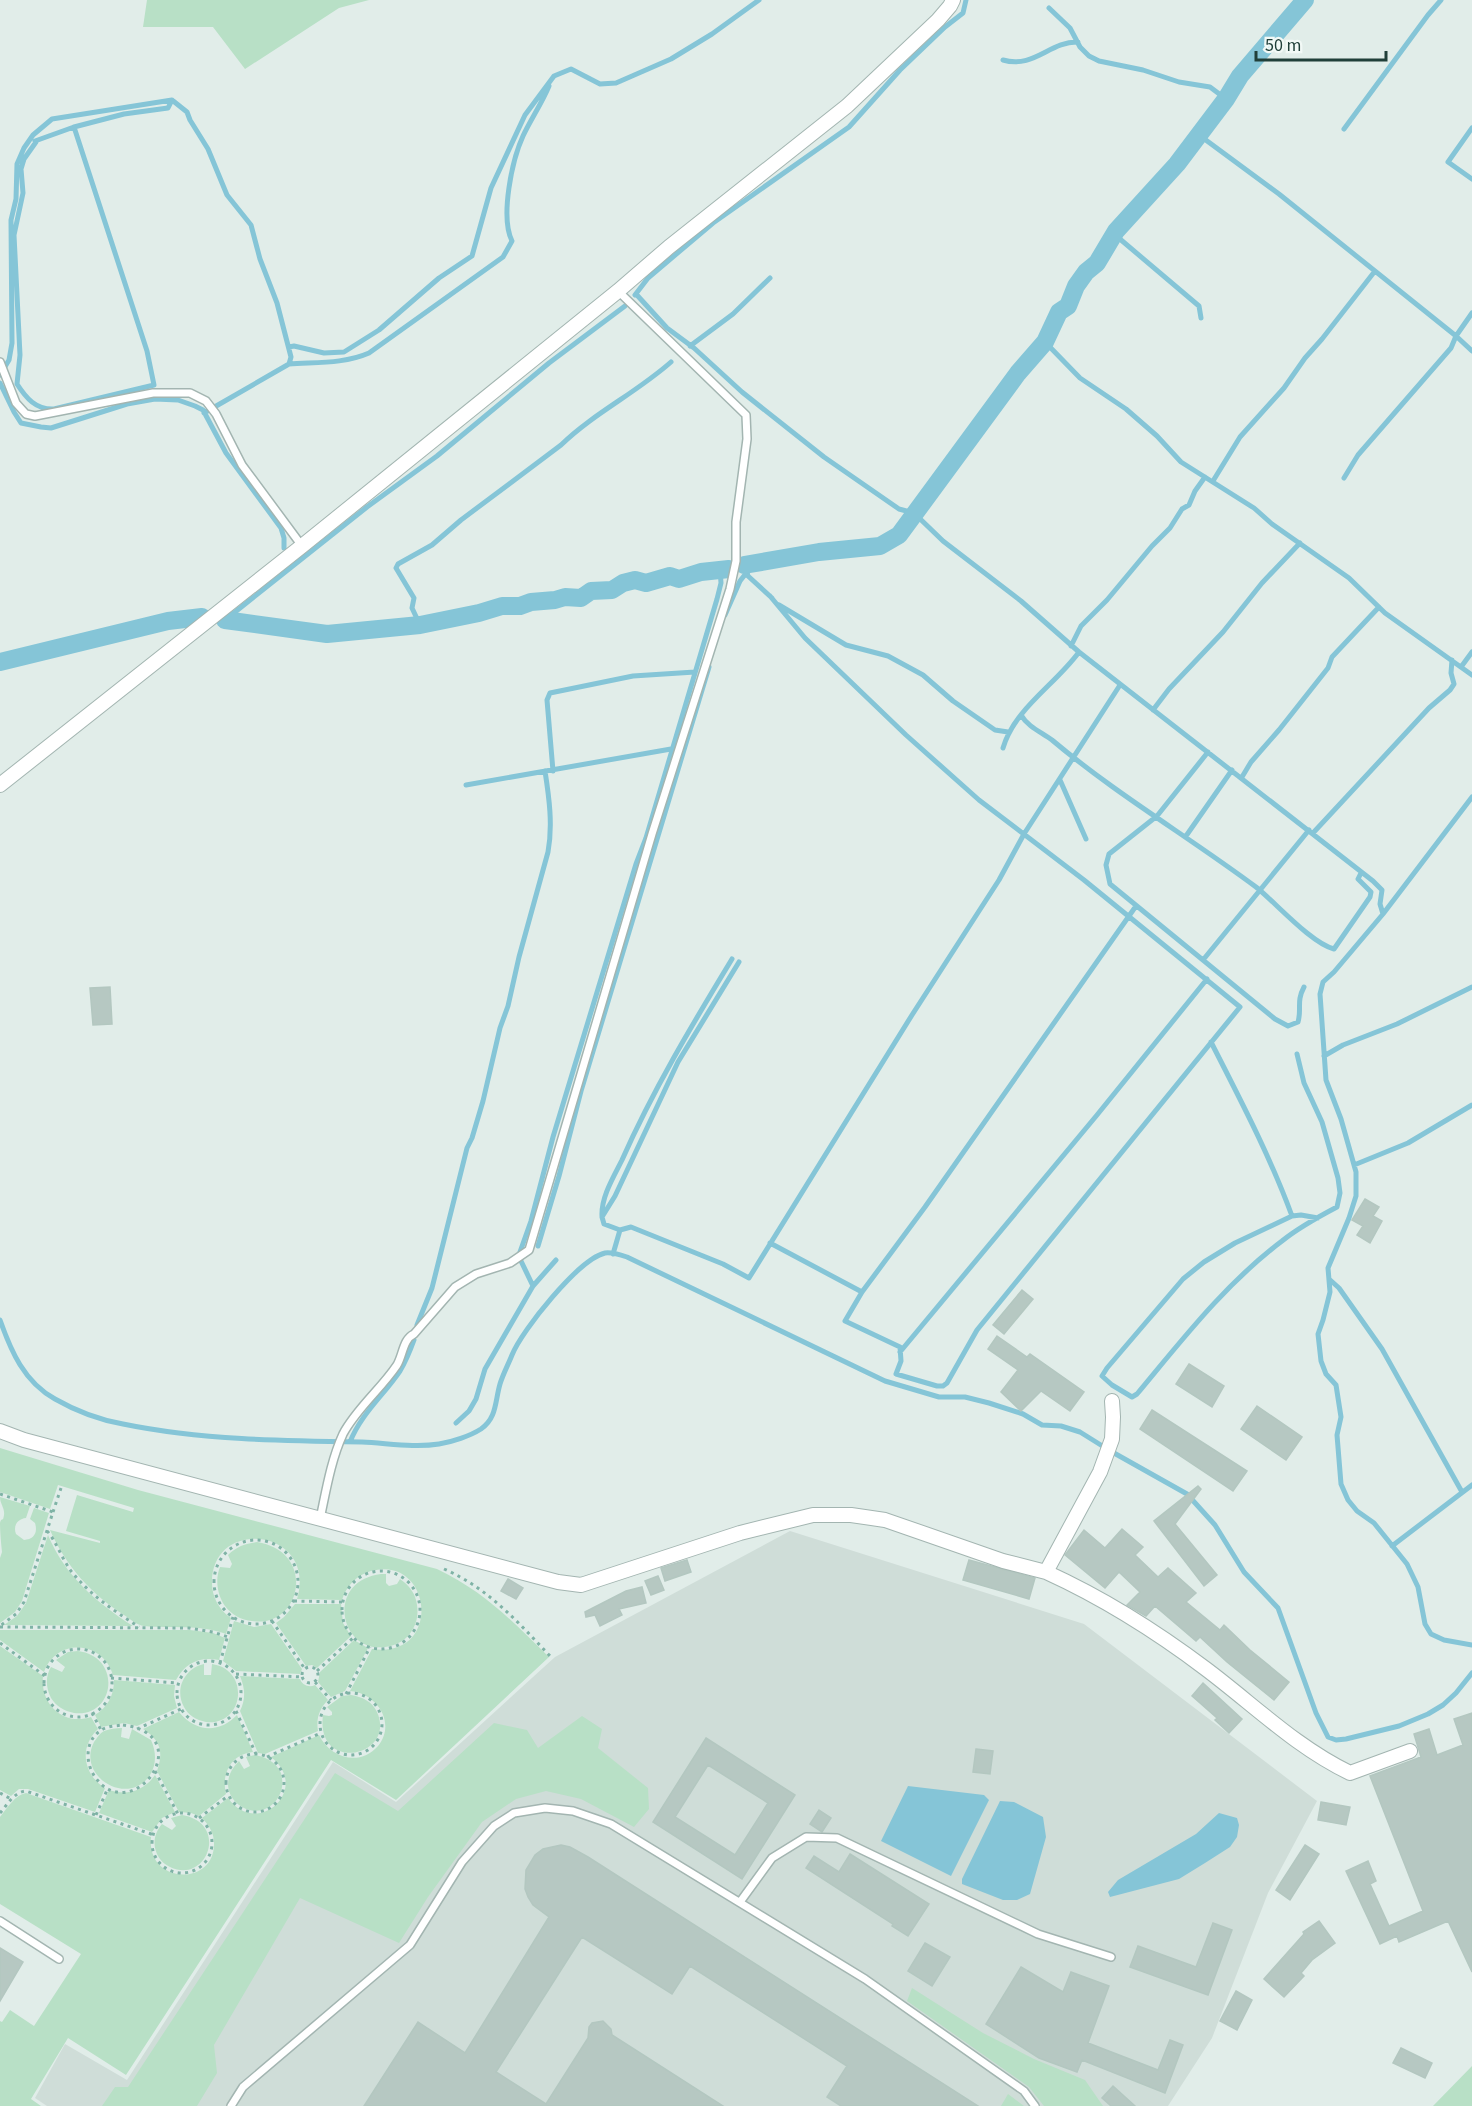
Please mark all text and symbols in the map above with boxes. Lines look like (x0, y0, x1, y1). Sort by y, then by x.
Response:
scale bar (1256, 24, 1386, 62)
text: 50 m (1265, 33, 1301, 58)

